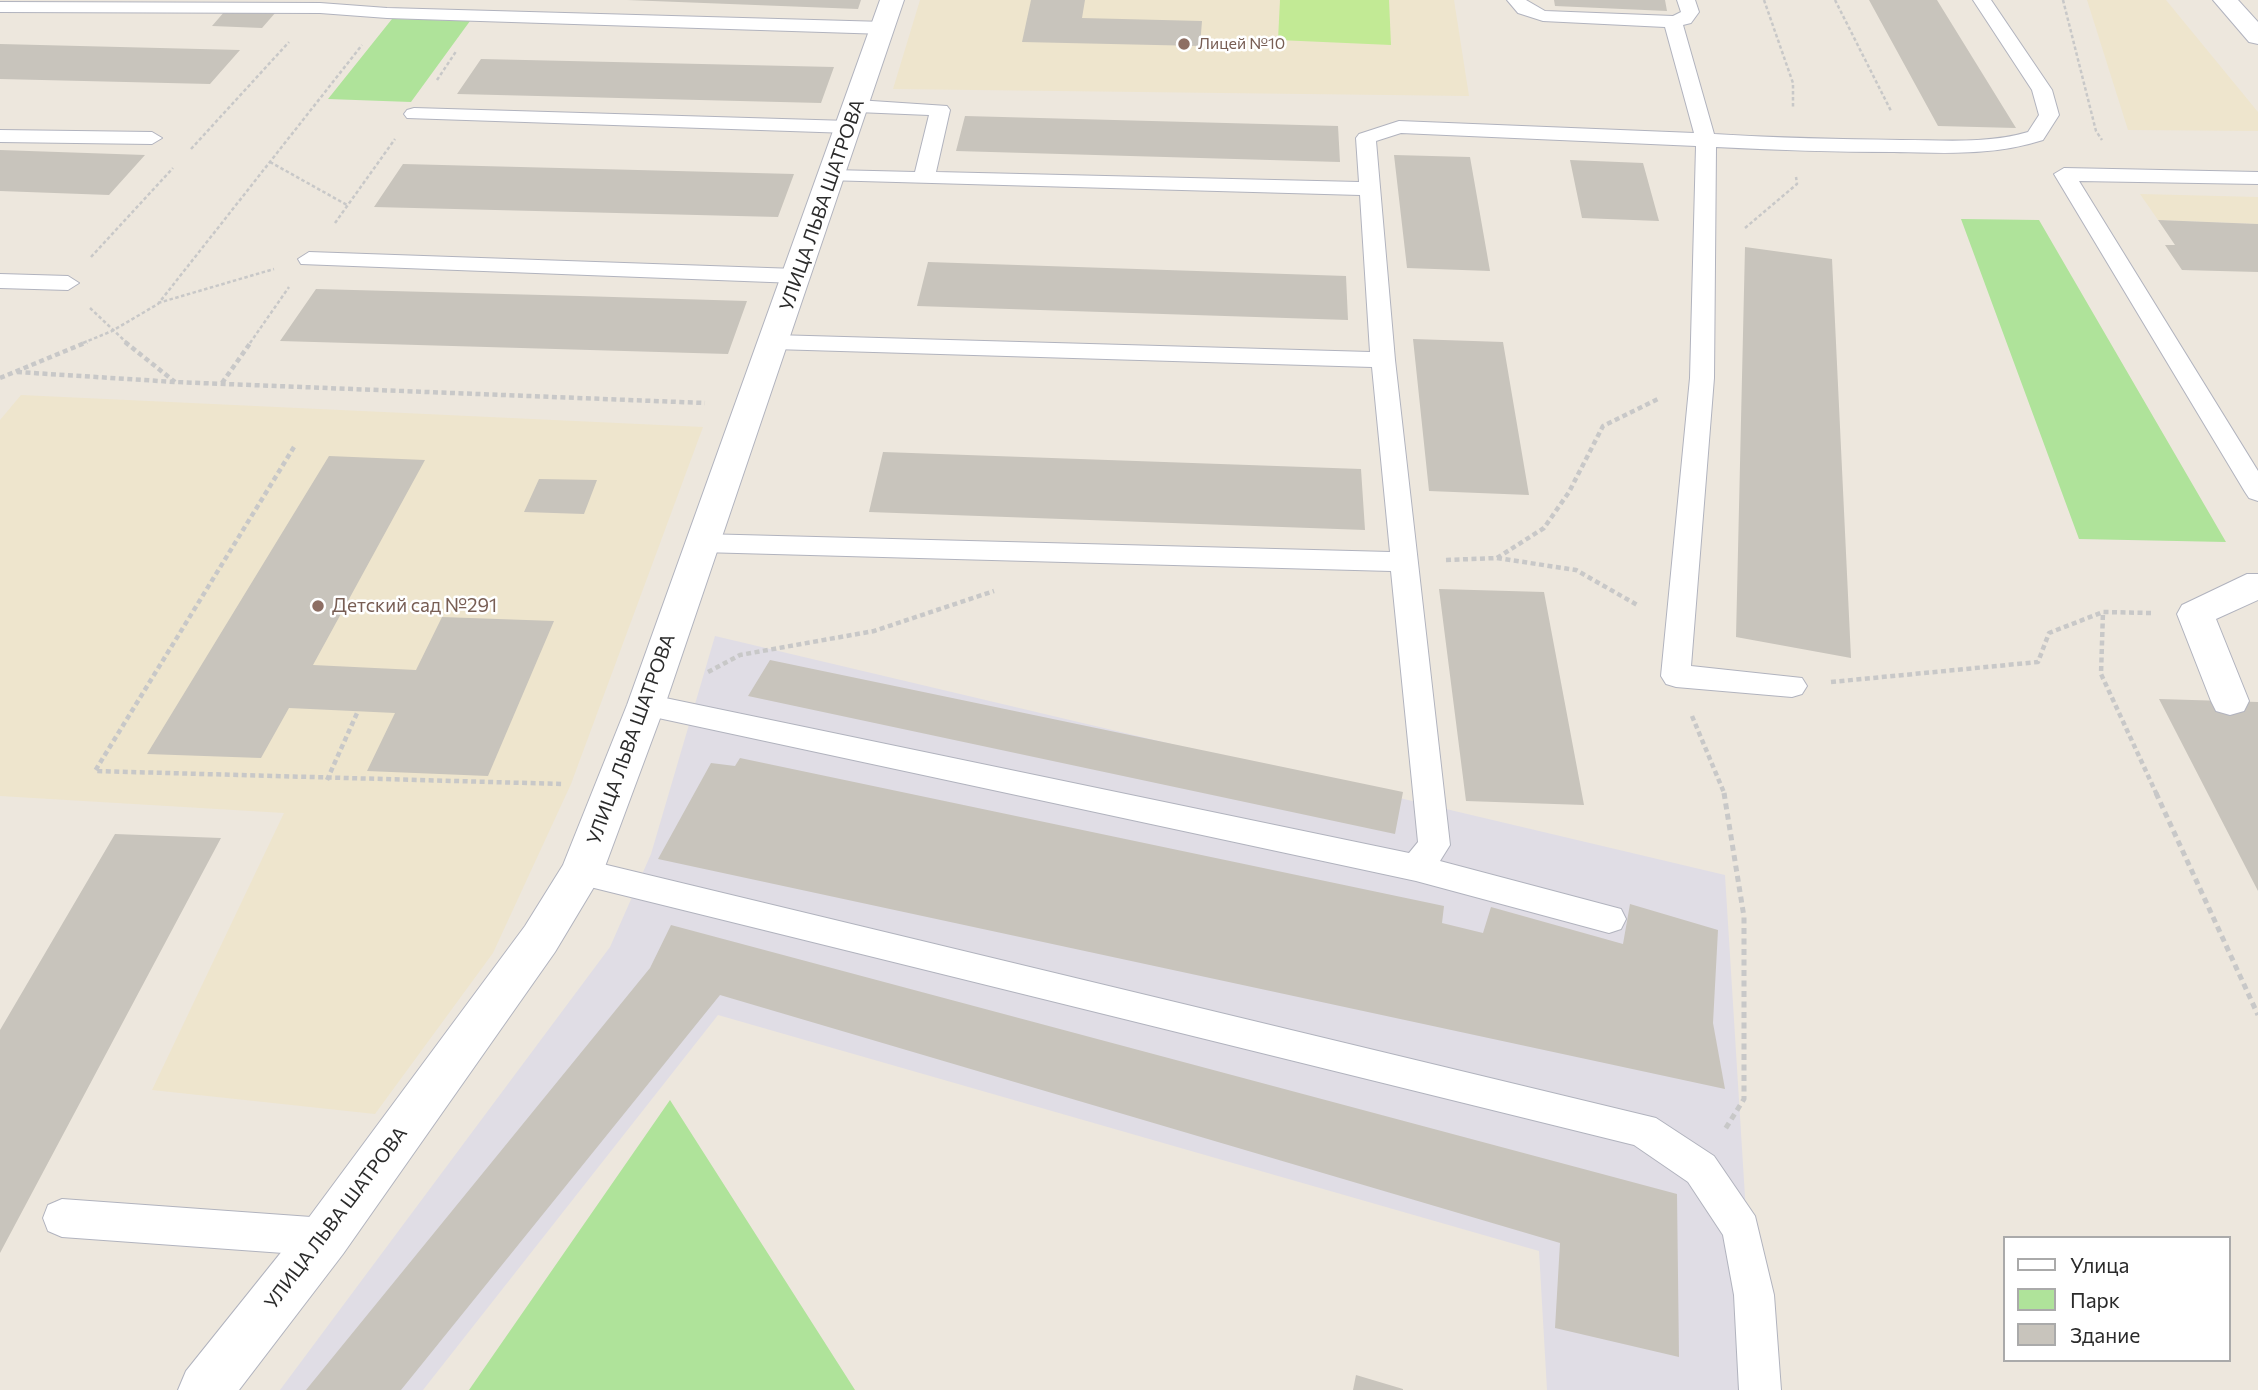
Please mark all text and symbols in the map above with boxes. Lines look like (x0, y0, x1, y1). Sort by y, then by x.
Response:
place label: Лицей №10 (1198, 34, 1285, 54)
marker: Лицей №10 (1176, 36, 1192, 52)
street label: УЛИЦА ЛЬВА ШАТРОВА (775, 96, 869, 314)
place label: Детский сад №291 (332, 595, 497, 617)
marker: Детский сад №291 (310, 598, 326, 614)
street label: УЛИЦА ЛЬВА ШАТРОВА (582, 631, 680, 847)
street label: УЛИЦА ЛЬВА ШАТРОВА (260, 1122, 412, 1314)
legend (2002, 1236, 2230, 1362)
text: Улица (2070, 1252, 2129, 1277)
text: Парк (2070, 1287, 2120, 1312)
text: Здание (2070, 1322, 2140, 1347)

